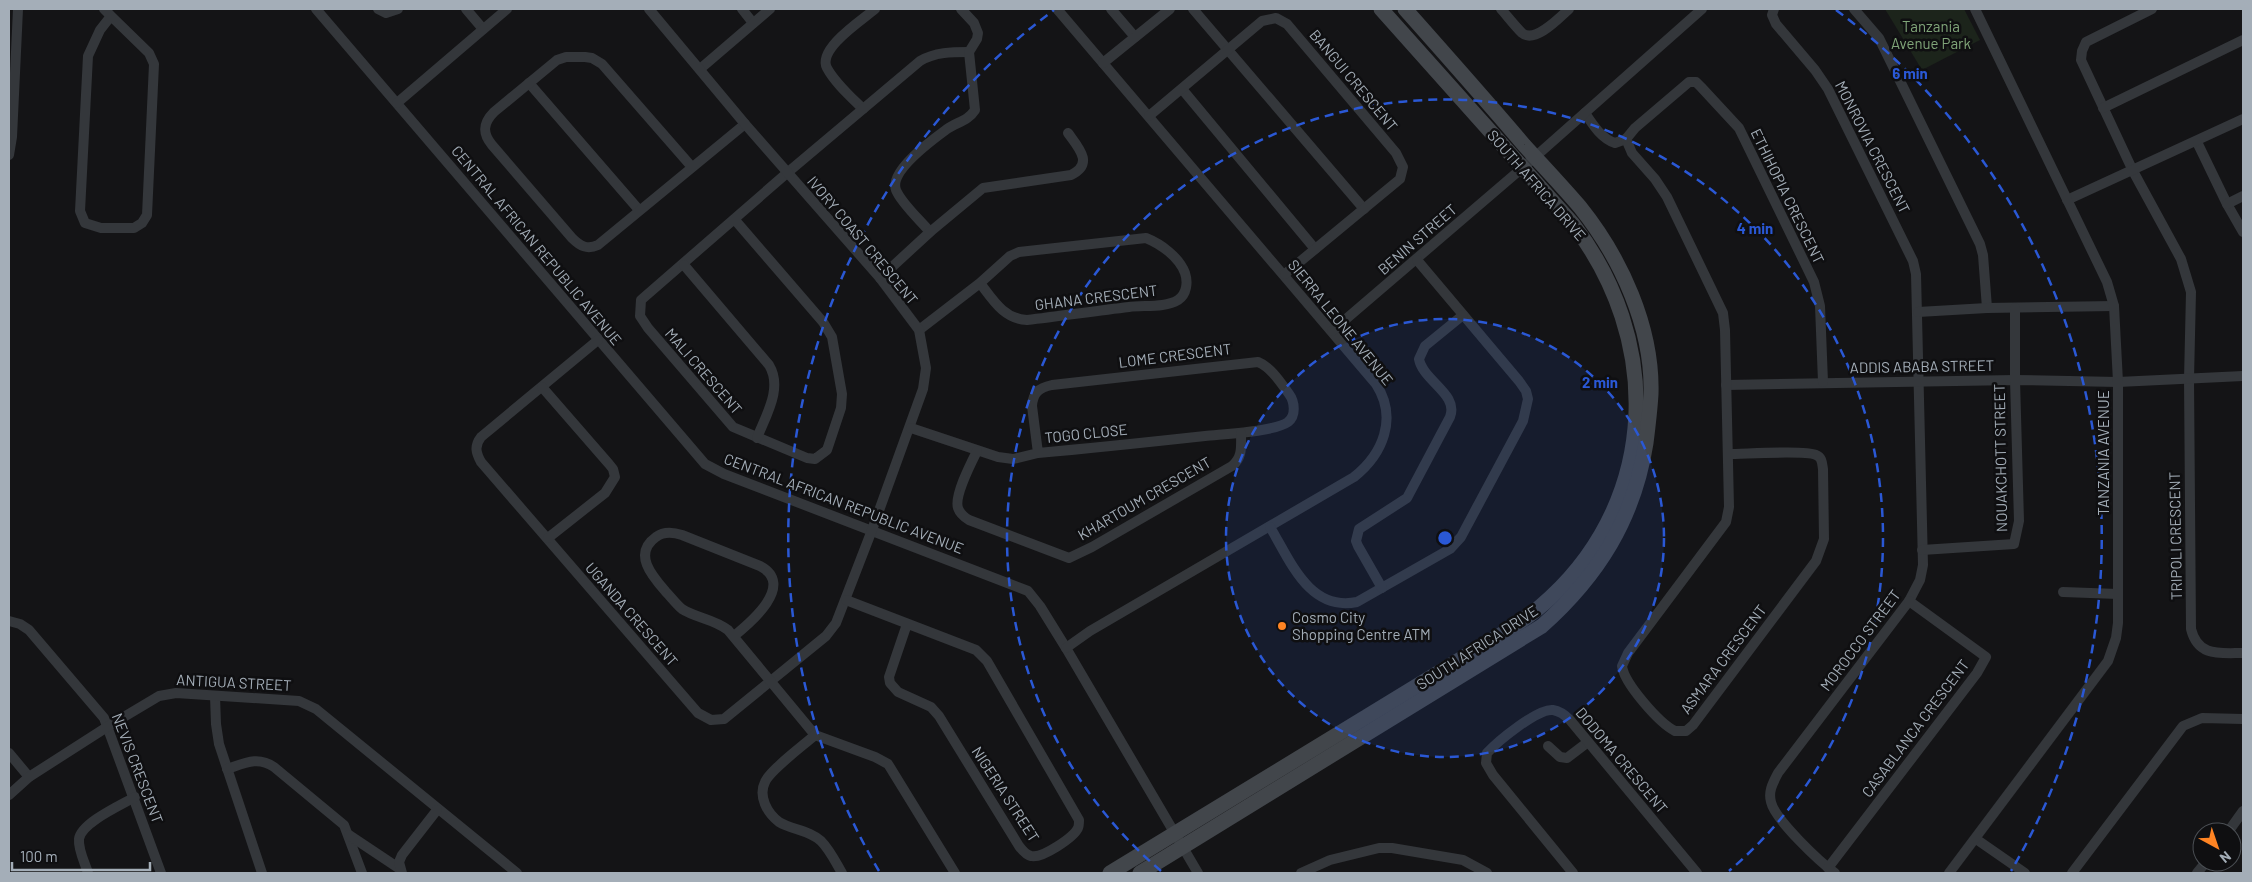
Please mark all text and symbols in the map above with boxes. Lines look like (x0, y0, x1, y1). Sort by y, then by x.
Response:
park label: Tanzania Avenue Park (1891, 17, 1972, 52)
street label: BANGUI CRESCENT (1306, 26, 1402, 134)
text: 6 min (1892, 64, 1928, 82)
street label: MONROVIA CRESCENT (1832, 78, 1914, 216)
street label: ETHIHOPIA CRESCENT (1747, 125, 1829, 267)
street label: SOUTH AFRICA DRIVE (1484, 126, 1590, 244)
street label: CENTRAL AFRICAN REPUBLIC AVENUE (448, 142, 626, 348)
street label: IVORY COAST CRESCENT (804, 172, 922, 308)
street label: BENIN STREET (1374, 200, 1460, 278)
text: 4 min (1737, 219, 1773, 237)
street label: SIERRA LEONE AVENUE (1285, 255, 1397, 389)
street label: GHANA CRESCENT (1034, 281, 1158, 313)
street label: MALI CRESCENT (662, 324, 746, 418)
street label: LOME CRESCENT (1118, 339, 1232, 371)
street label: ADDIS ABABA STREET (1850, 356, 1994, 376)
text: 2 min (1582, 373, 1618, 391)
street label: NOUAKCHOTT STREET (1990, 384, 2010, 532)
street label: TANZANIA AVENUE (2094, 390, 2112, 516)
street label: TOGO CLOSE (1044, 420, 1128, 446)
street label: CENTRAL AFRICAN REPUBLIC AVENUE (722, 449, 966, 557)
street label: KHARTOUM CRESCENT (1074, 452, 1214, 544)
street label: TRIPOLI CRESCENT (2165, 472, 2185, 600)
centre of rings (1436, 529, 1454, 547)
street label: UGANDA CRESCENT (582, 558, 682, 670)
street label: MOROCCO STREET (1816, 586, 1904, 694)
street label: SOUTH AFRICA DRIVE (1413, 601, 1541, 693)
street label: ASMARA CRESCENT (1676, 601, 1770, 717)
place label: Cosmo City Shopping Centre ATM (1292, 608, 1431, 643)
marker: Cosmo City Shopping Centre ATM (1276, 620, 1288, 632)
street label: CASABLANCA CRESCENT (1857, 656, 1973, 800)
street label: ANTIGUA STREET (176, 670, 292, 694)
street label: DODOMA CRESCENT (1572, 703, 1672, 817)
street label: NEVIS CRESCENT (109, 710, 167, 826)
street label: NIGERIA STREET (968, 743, 1044, 845)
north arrow (2192, 822, 2242, 872)
scale bar (12, 840, 150, 872)
text: 100 m (20, 847, 58, 865)
text: N (2217, 848, 2235, 867)

